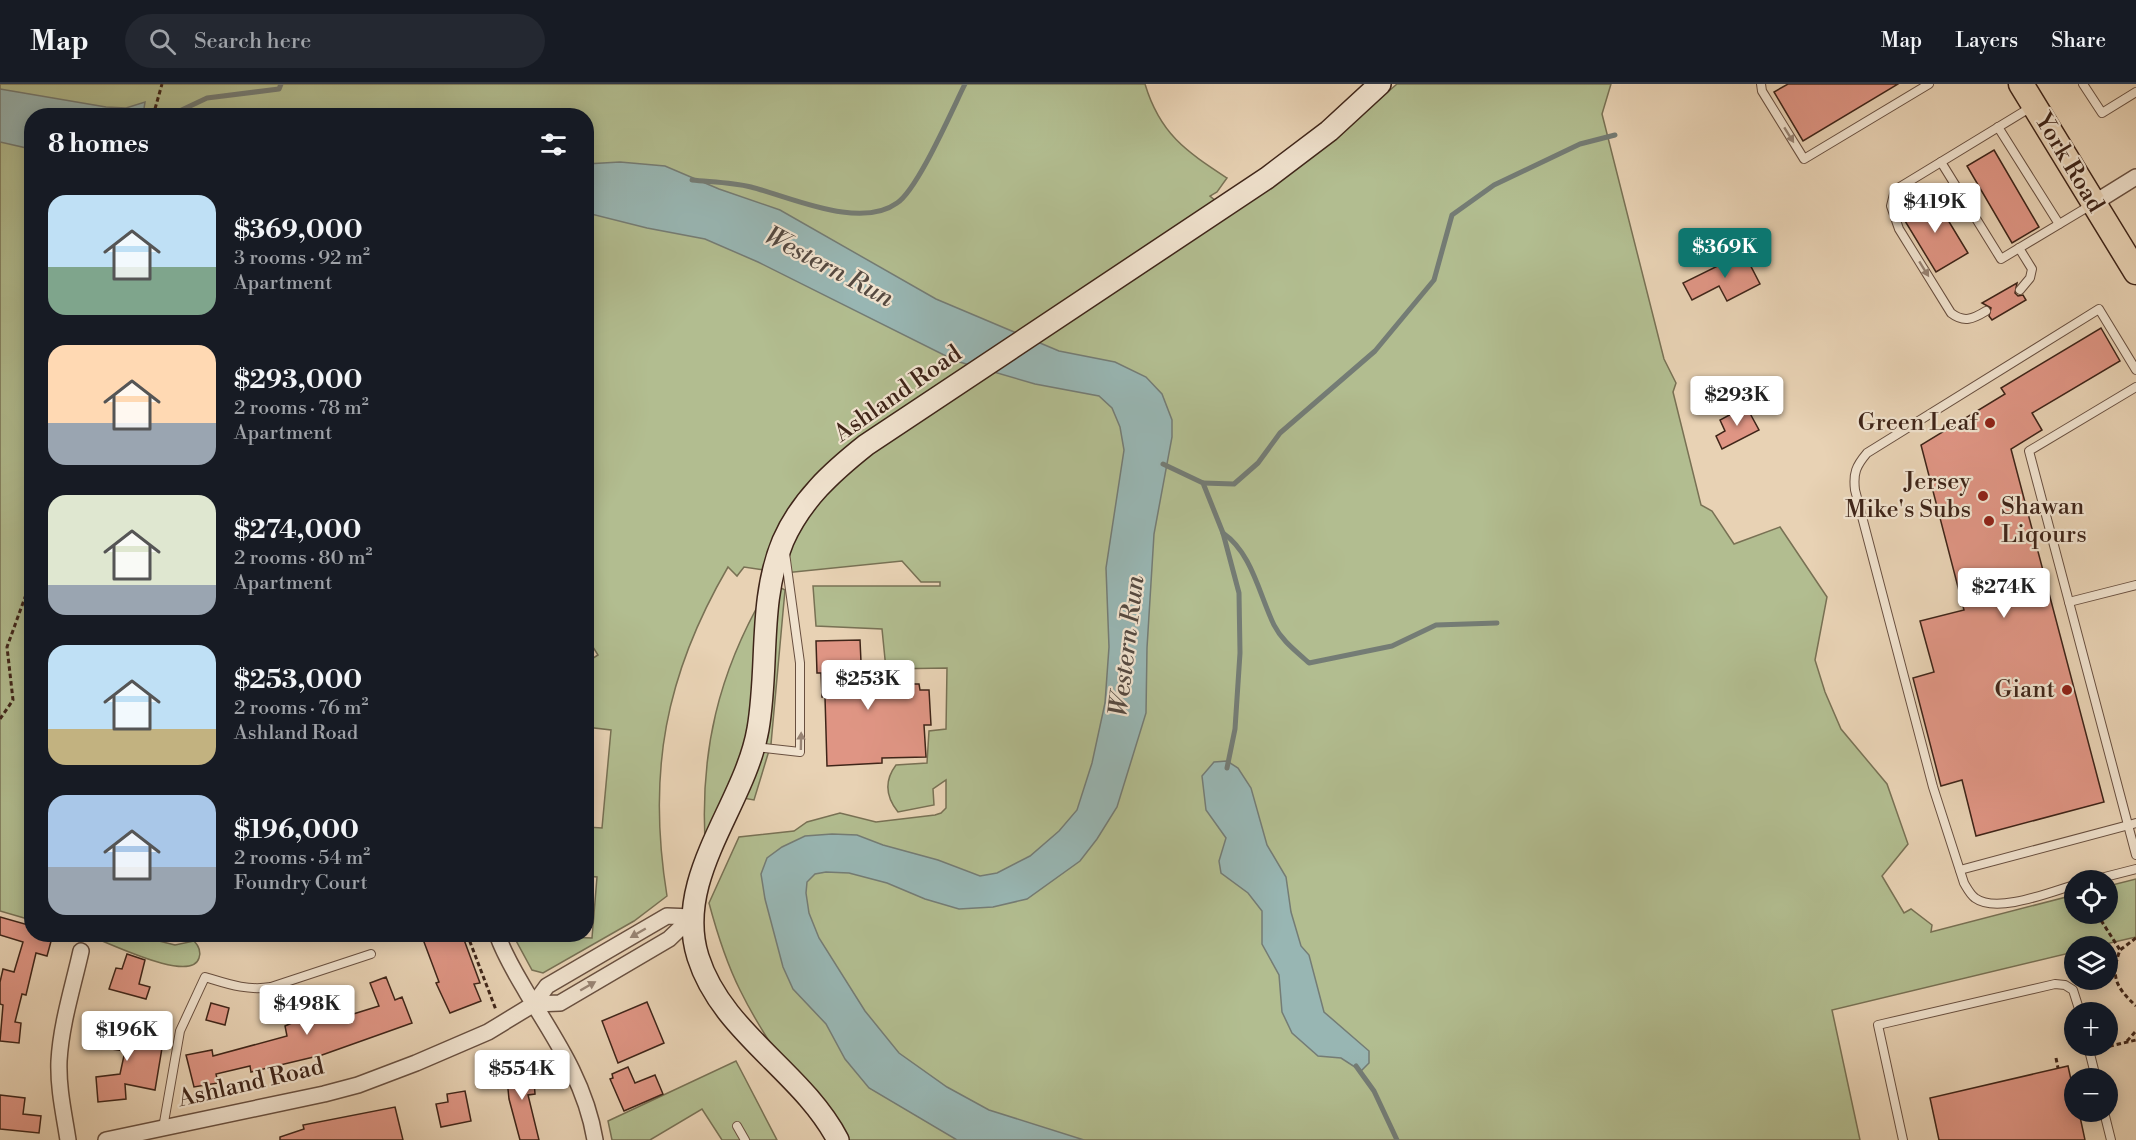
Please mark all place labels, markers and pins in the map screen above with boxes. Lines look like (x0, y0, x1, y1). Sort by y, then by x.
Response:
pin: $419K (1893, 183, 1977, 234)
pin: $369K (1683, 228, 1767, 279)
pin: $293K (1695, 376, 1779, 427)
place label: Green Leaf (1858, 408, 1979, 438)
marker: Green Leaf (1983, 416, 1997, 430)
place label: Jersey Mike's Subs (1845, 467, 1971, 525)
marker: Jersey Mike's Subs (1976, 489, 1990, 503)
place label: Shawan Liqours (2001, 492, 2087, 550)
marker: Shawan Liqours (1982, 514, 1996, 528)
pin: $274K (1962, 568, 2046, 619)
pin: $253K (826, 660, 910, 711)
place label: Giant (1994, 675, 2055, 705)
marker: Giant (2060, 683, 2074, 697)
pin: $498K (265, 985, 349, 1036)
pin: $196K (85, 1011, 169, 1062)
pin: $554K (480, 1050, 564, 1101)

